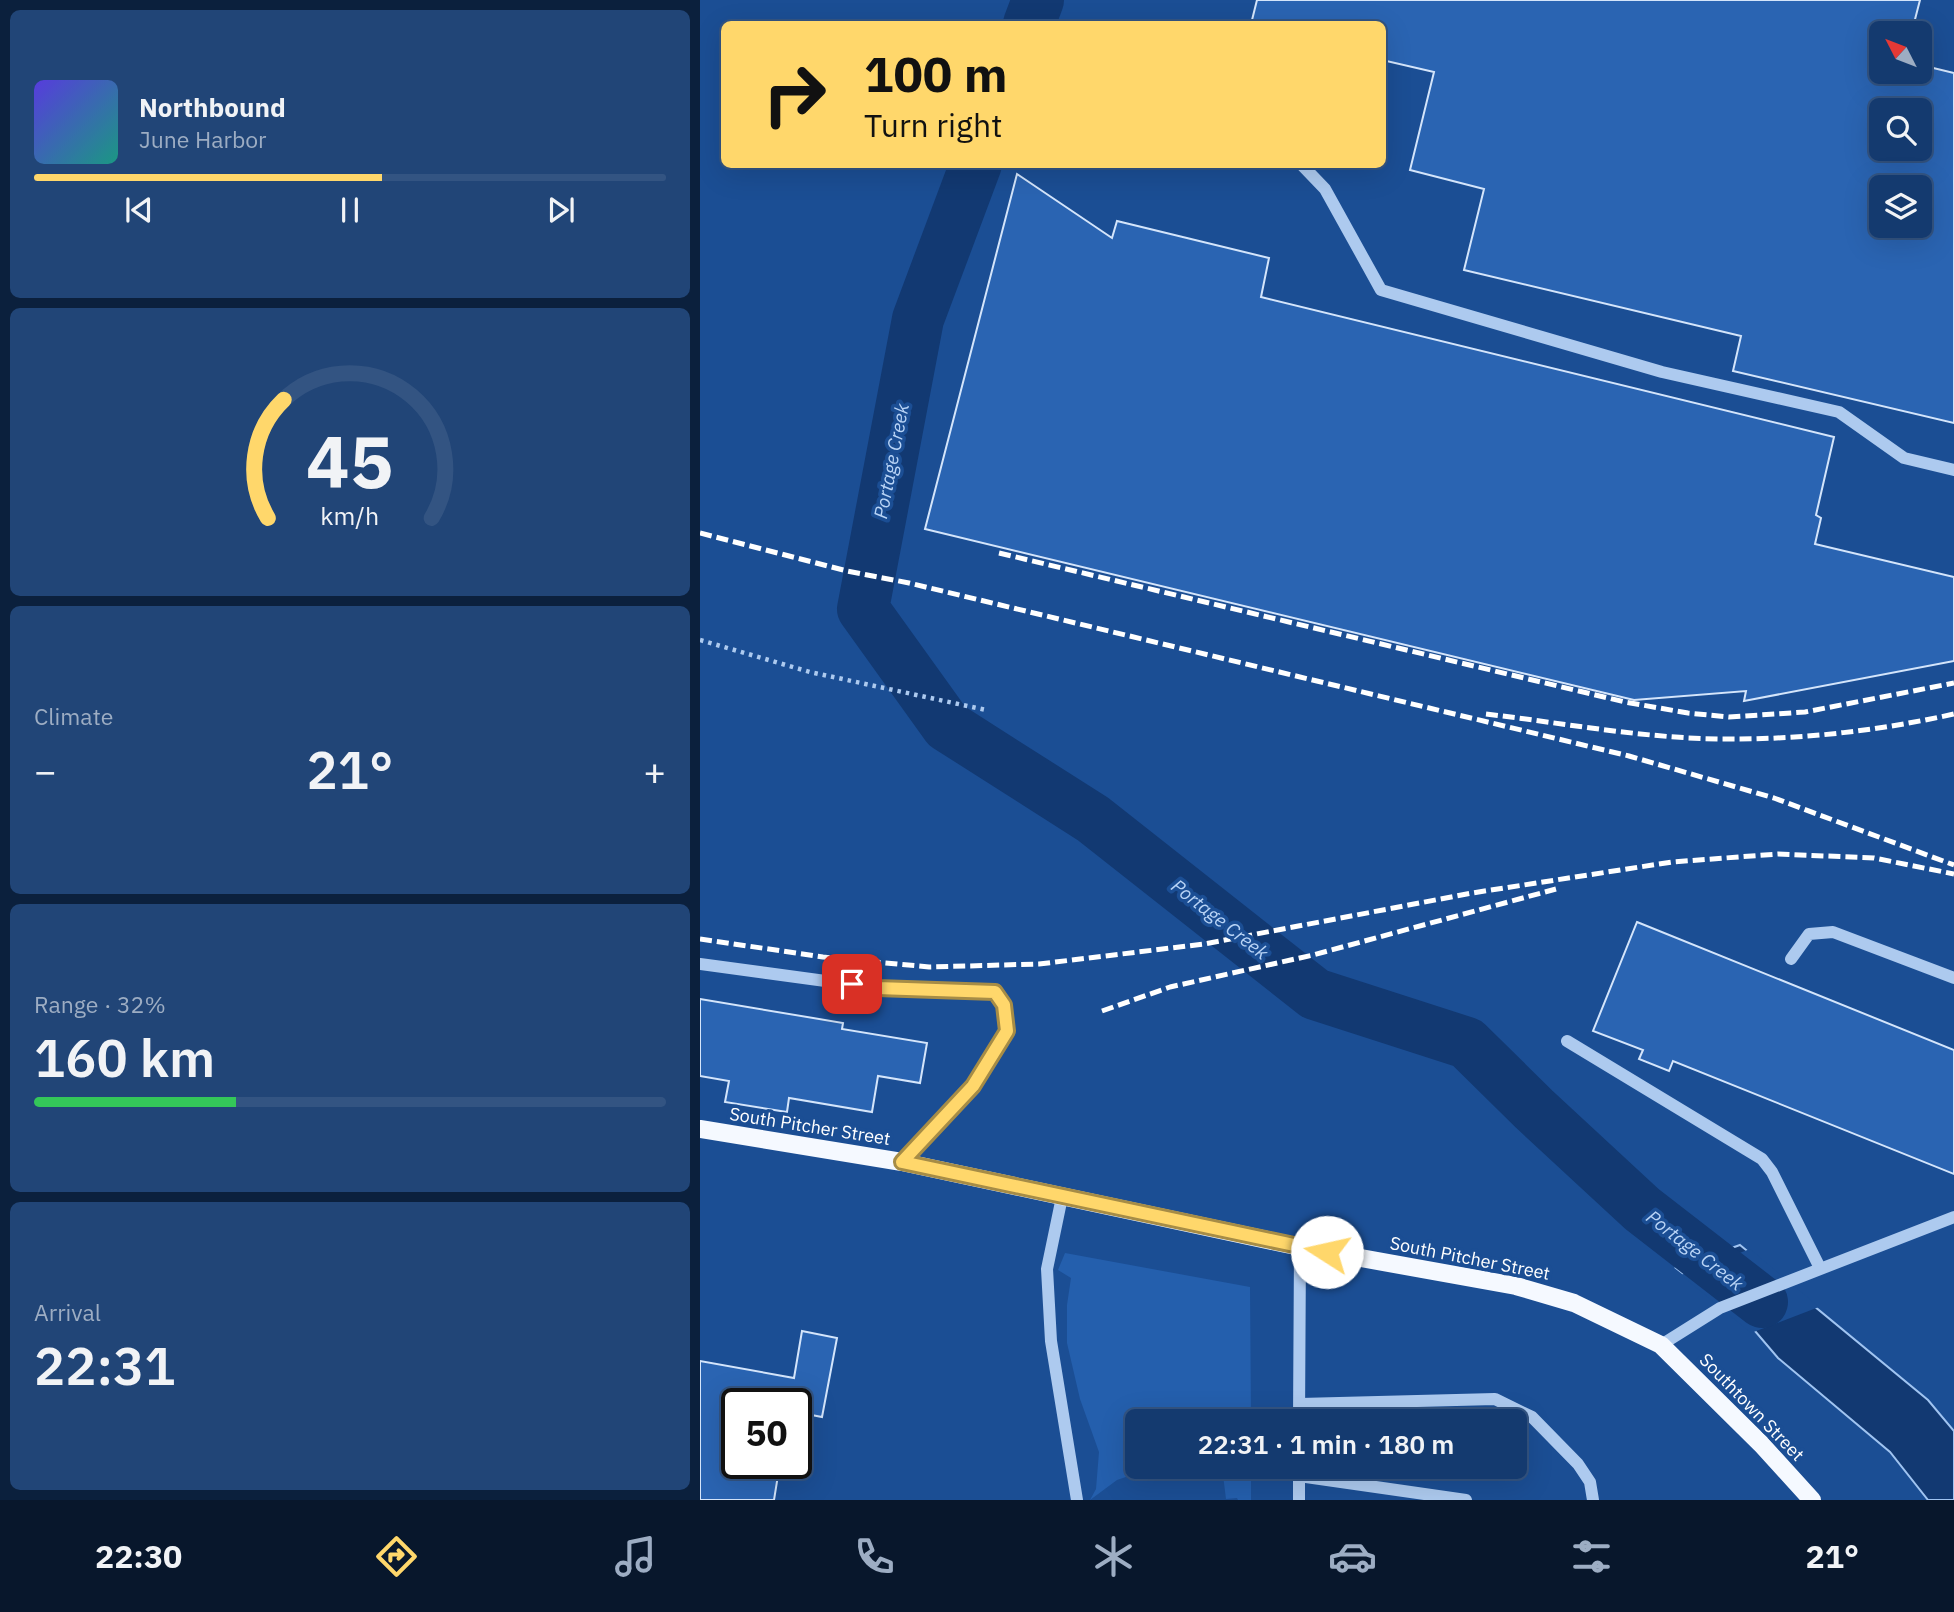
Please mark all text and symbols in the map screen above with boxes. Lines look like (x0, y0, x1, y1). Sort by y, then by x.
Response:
north arrow (1869, 21, 1932, 84)
map controls (1869, 21, 1932, 238)
text: 100 m (864, 42, 1008, 105)
icon: right (749, 49, 840, 140)
text: Northbound (139, 90, 286, 124)
button: search (1869, 98, 1932, 161)
text: Turn right (864, 104, 1002, 146)
text: June Harbor (139, 124, 267, 154)
button: layers (1869, 175, 1932, 238)
icon: previous (120, 191, 158, 229)
icon: pause (331, 191, 369, 229)
icon: next (542, 191, 580, 229)
water label: Portage Creek (868, 400, 914, 521)
text: 45 (306, 413, 394, 508)
text: km/h (321, 499, 379, 532)
text: Climate (34, 701, 113, 731)
text: 21° (307, 736, 393, 803)
text: − (34, 746, 57, 795)
text: + (643, 746, 666, 795)
water label: Portage Creek (1167, 874, 1274, 965)
pin (822, 954, 882, 1014)
icon: arrive (833, 965, 871, 1003)
text: Range · 32% (34, 989, 166, 1019)
text: 160 km (34, 1024, 215, 1091)
street label: South Pitcher Street (728, 1102, 892, 1150)
water label: Portage Creek (1642, 1205, 1749, 1296)
position arrow (1290, 1215, 1364, 1289)
street label: South Pitcher Street (1388, 1231, 1552, 1285)
text: Arrival (34, 1297, 101, 1327)
text: 22:31 (34, 1332, 175, 1399)
street label: Southtown Street (1695, 1348, 1809, 1466)
speed limit sign: 50 (721, 1388, 812, 1479)
text: 22:31 · 1 min · 180 m (1198, 1427, 1454, 1461)
icon: directions (372, 1532, 421, 1581)
icon: music (611, 1532, 660, 1581)
icon: phone (850, 1532, 899, 1581)
icon: climate (1089, 1532, 1138, 1581)
icon: car (1328, 1532, 1377, 1581)
icon: filters (1567, 1532, 1616, 1581)
text: 22:30 (95, 1535, 182, 1577)
text: 21° (1806, 1535, 1859, 1577)

